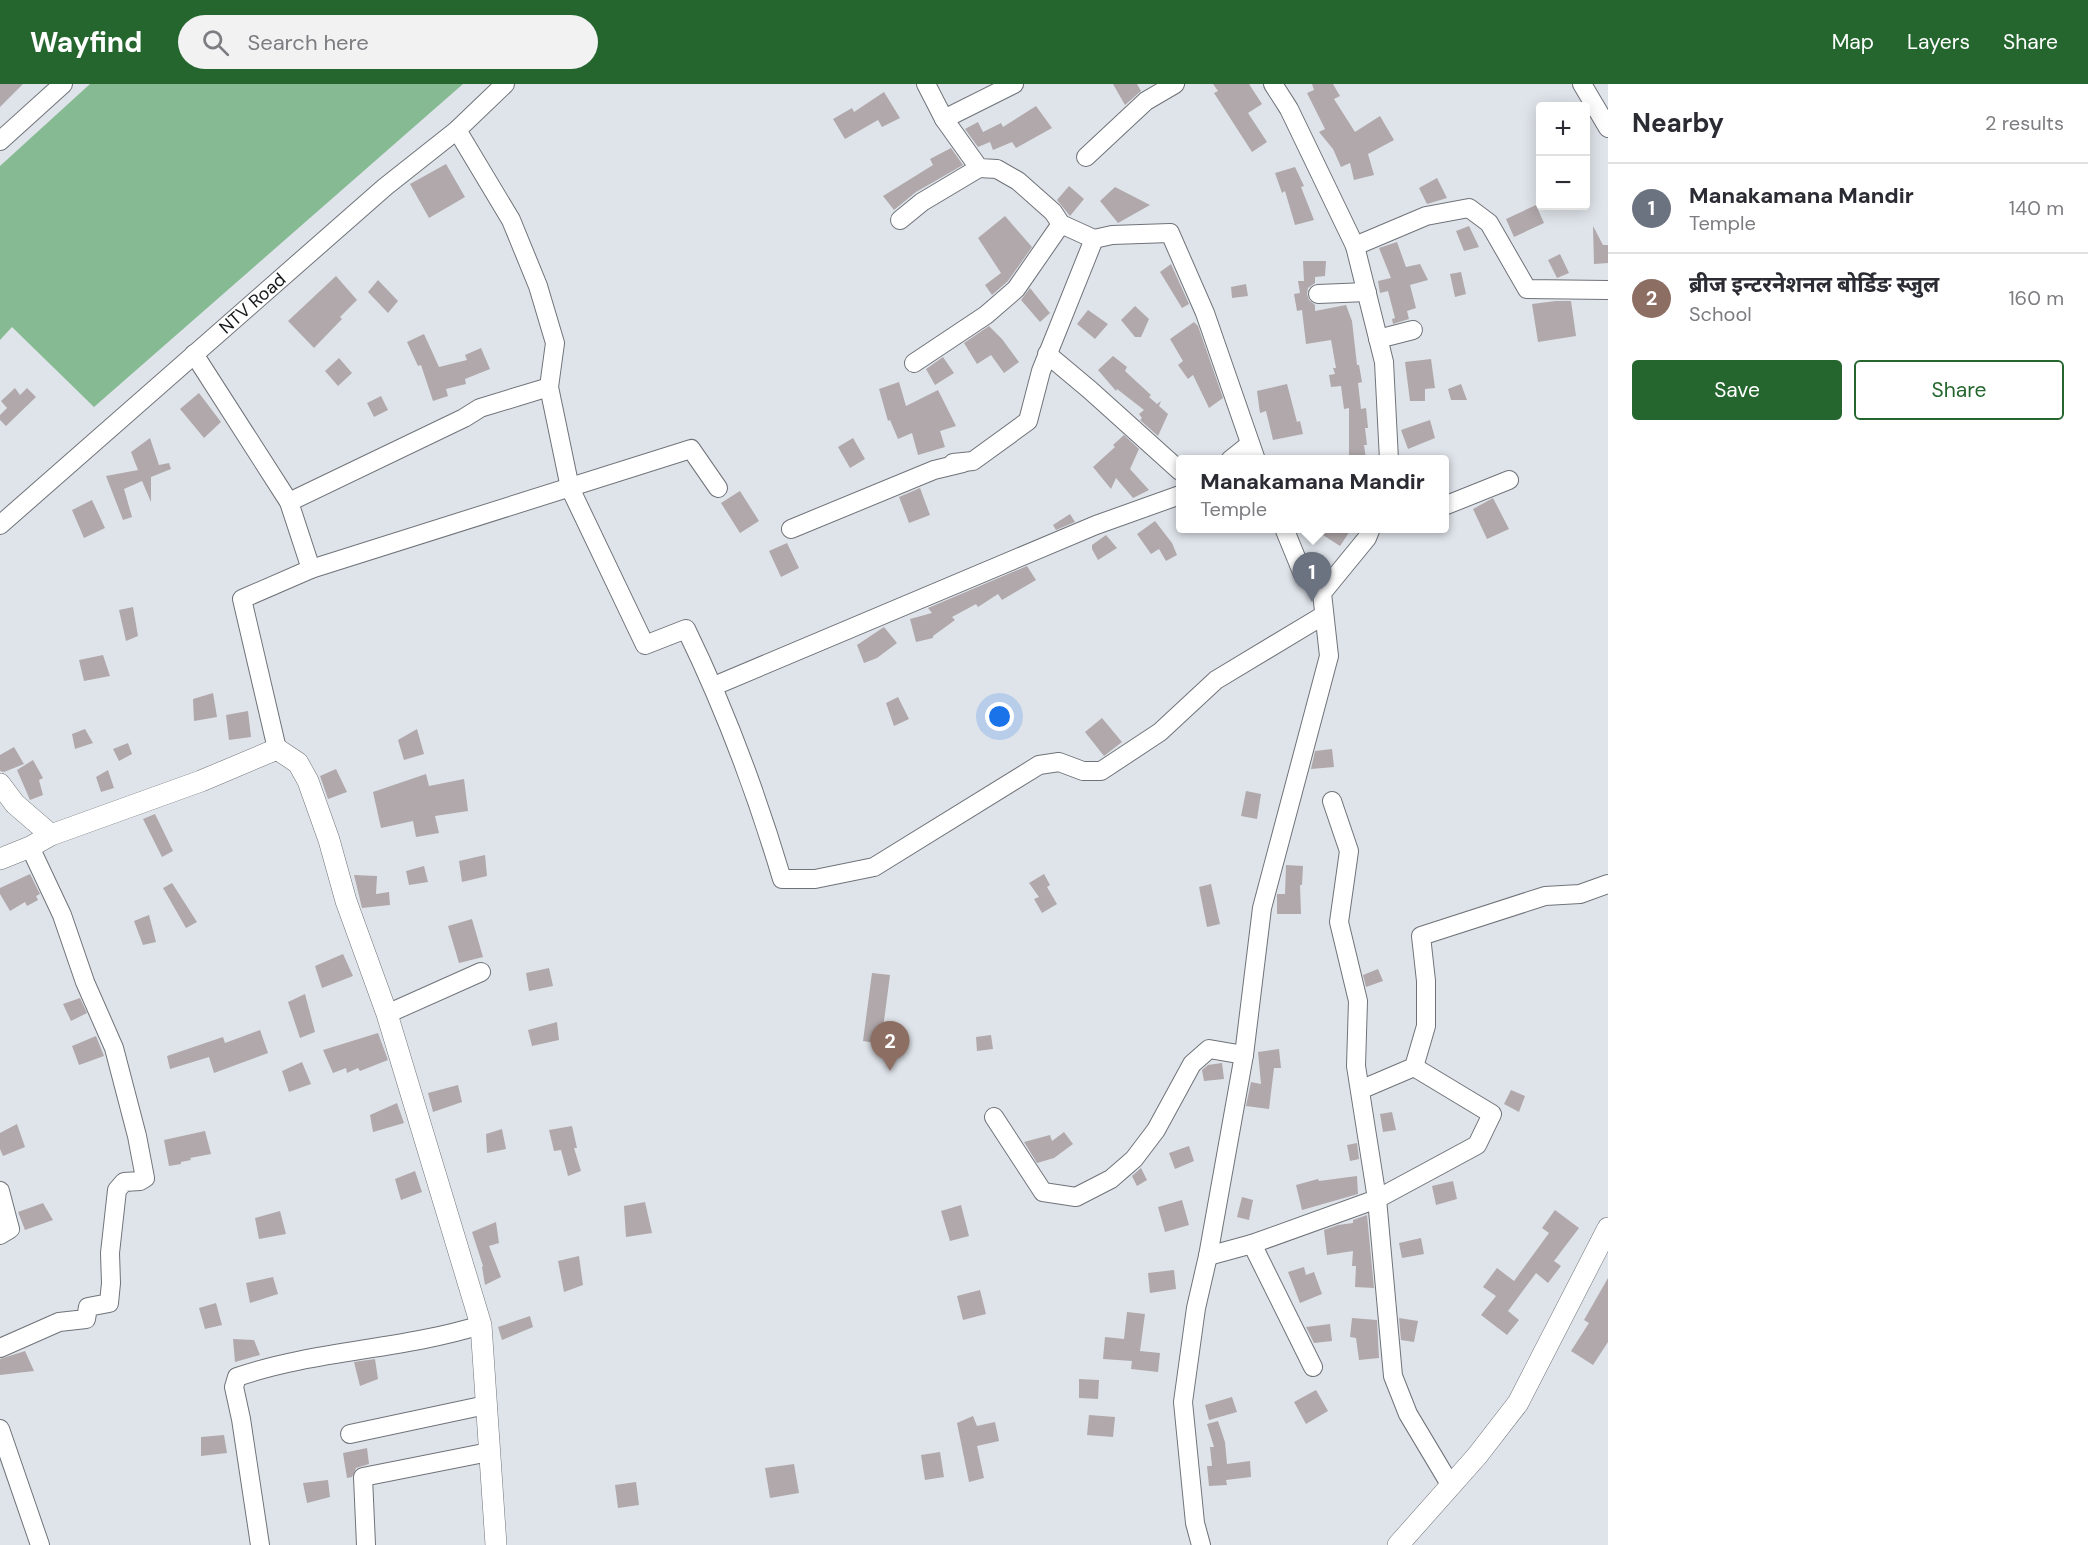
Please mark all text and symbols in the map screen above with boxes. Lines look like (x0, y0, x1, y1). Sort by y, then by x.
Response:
search box (178, 15, 598, 69)
text: Wayfind (30, 24, 142, 61)
icon: search (199, 26, 232, 59)
text: Search here (247, 28, 369, 57)
text: Map (1832, 28, 1874, 56)
text: Layers (1907, 28, 1970, 56)
text: Share (2003, 28, 2058, 56)
map controls (1536, 102, 1590, 210)
button: + (1536, 102, 1590, 156)
text: Nearby (1632, 106, 1724, 140)
text: 2 results (1985, 110, 2064, 136)
button: − (1536, 156, 1590, 210)
text: Manakamana Mandir (1689, 181, 1914, 210)
text: 1 (1648, 195, 1655, 221)
text: 140 m (2009, 195, 2064, 221)
text: Temple (1689, 210, 1756, 236)
street label: NTV Road (214, 267, 291, 339)
text: ब्रीज इन्टरनेशनल बोर्डिङ स्जुल (1689, 270, 1939, 299)
text: 2 (1646, 285, 1657, 311)
text: 160 m (2008, 285, 2064, 311)
text: School (1689, 301, 1752, 327)
button: Save (1632, 360, 1842, 420)
button: Share (1854, 360, 2064, 420)
popup (1176, 455, 1449, 533)
text: Manakamana Mandir (1200, 467, 1425, 496)
text: Temple (1200, 496, 1267, 522)
pin: 1 (1292, 552, 1332, 602)
your location (985, 702, 1014, 731)
pin: 2 (870, 1022, 910, 1071)

